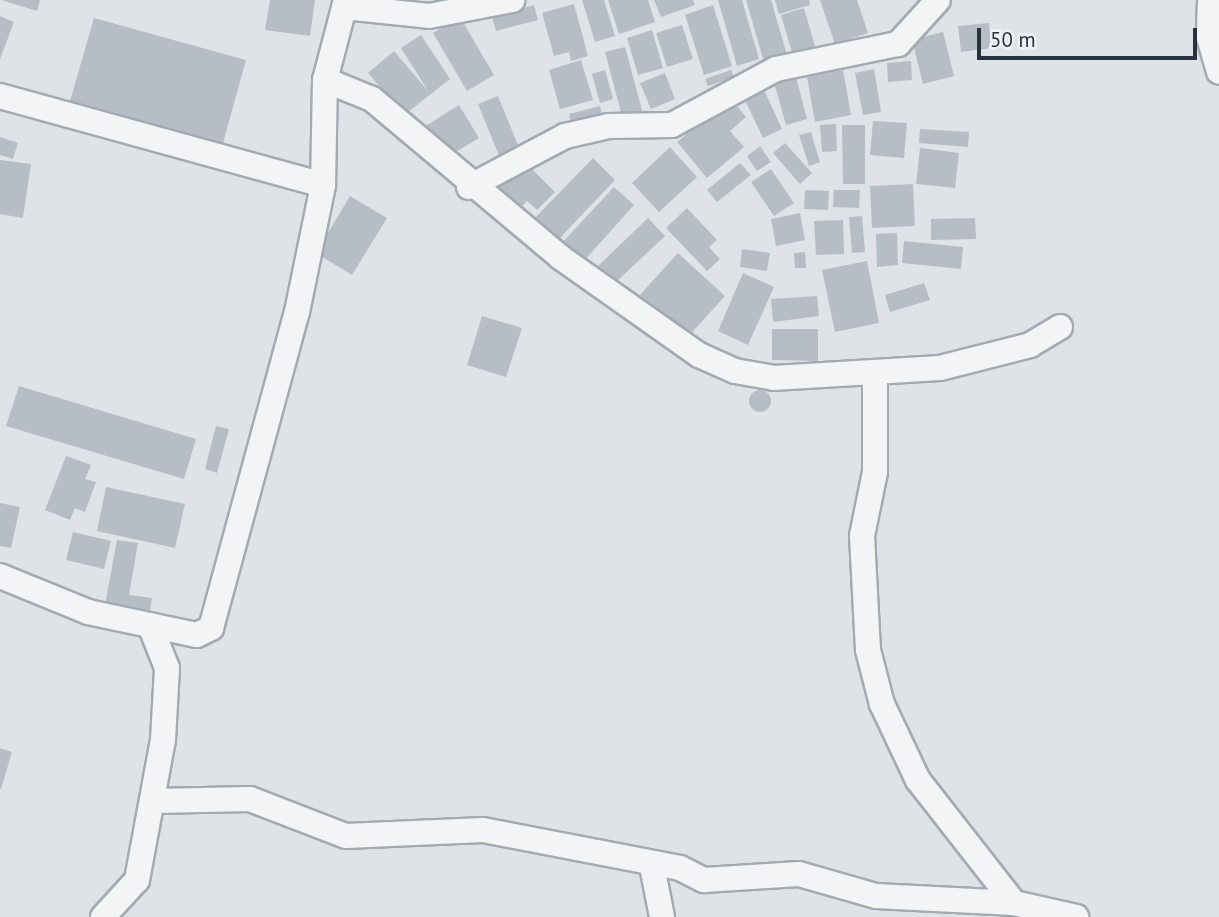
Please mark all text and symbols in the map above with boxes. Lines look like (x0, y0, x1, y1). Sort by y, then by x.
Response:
scale bar (981, 14, 1202, 58)
text: 50 m (990, 26, 1036, 53)

